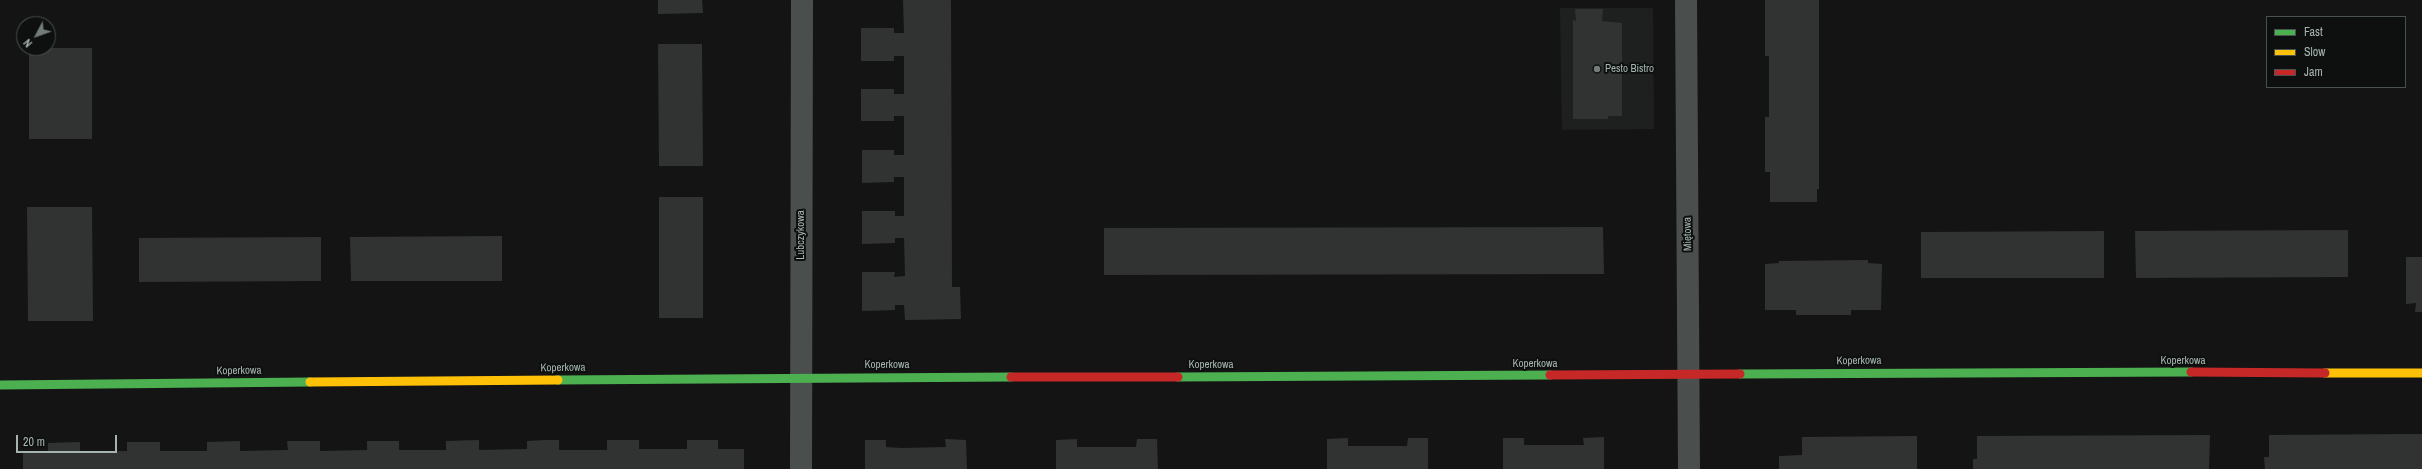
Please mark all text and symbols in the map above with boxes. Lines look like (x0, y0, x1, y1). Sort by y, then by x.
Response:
north arrow (16, 16, 56, 56)
legend (2266, 16, 2406, 88)
text: Fast (2304, 24, 2323, 40)
text: N (20, 36, 35, 50)
text: Slow (2304, 44, 2325, 60)
place label: Pesto Bistro (1605, 62, 1654, 76)
marker: Pesto Bistro (1592, 64, 1602, 74)
text: Jam (2304, 64, 2323, 80)
street label: Lubczykowa (794, 210, 808, 260)
street label: Miętowa (1681, 217, 1695, 251)
street label: Koperkowa (1836, 354, 1882, 368)
street label: Koperkowa (2160, 354, 2206, 368)
street label: Koperkowa (1512, 357, 1558, 371)
street label: Koperkowa (864, 358, 910, 372)
street label: Koperkowa (1188, 358, 1234, 372)
street label: Koperkowa (540, 361, 586, 375)
street label: Koperkowa (216, 364, 262, 378)
scale bar (18, 427, 119, 453)
text: 20 m (23, 434, 45, 450)

